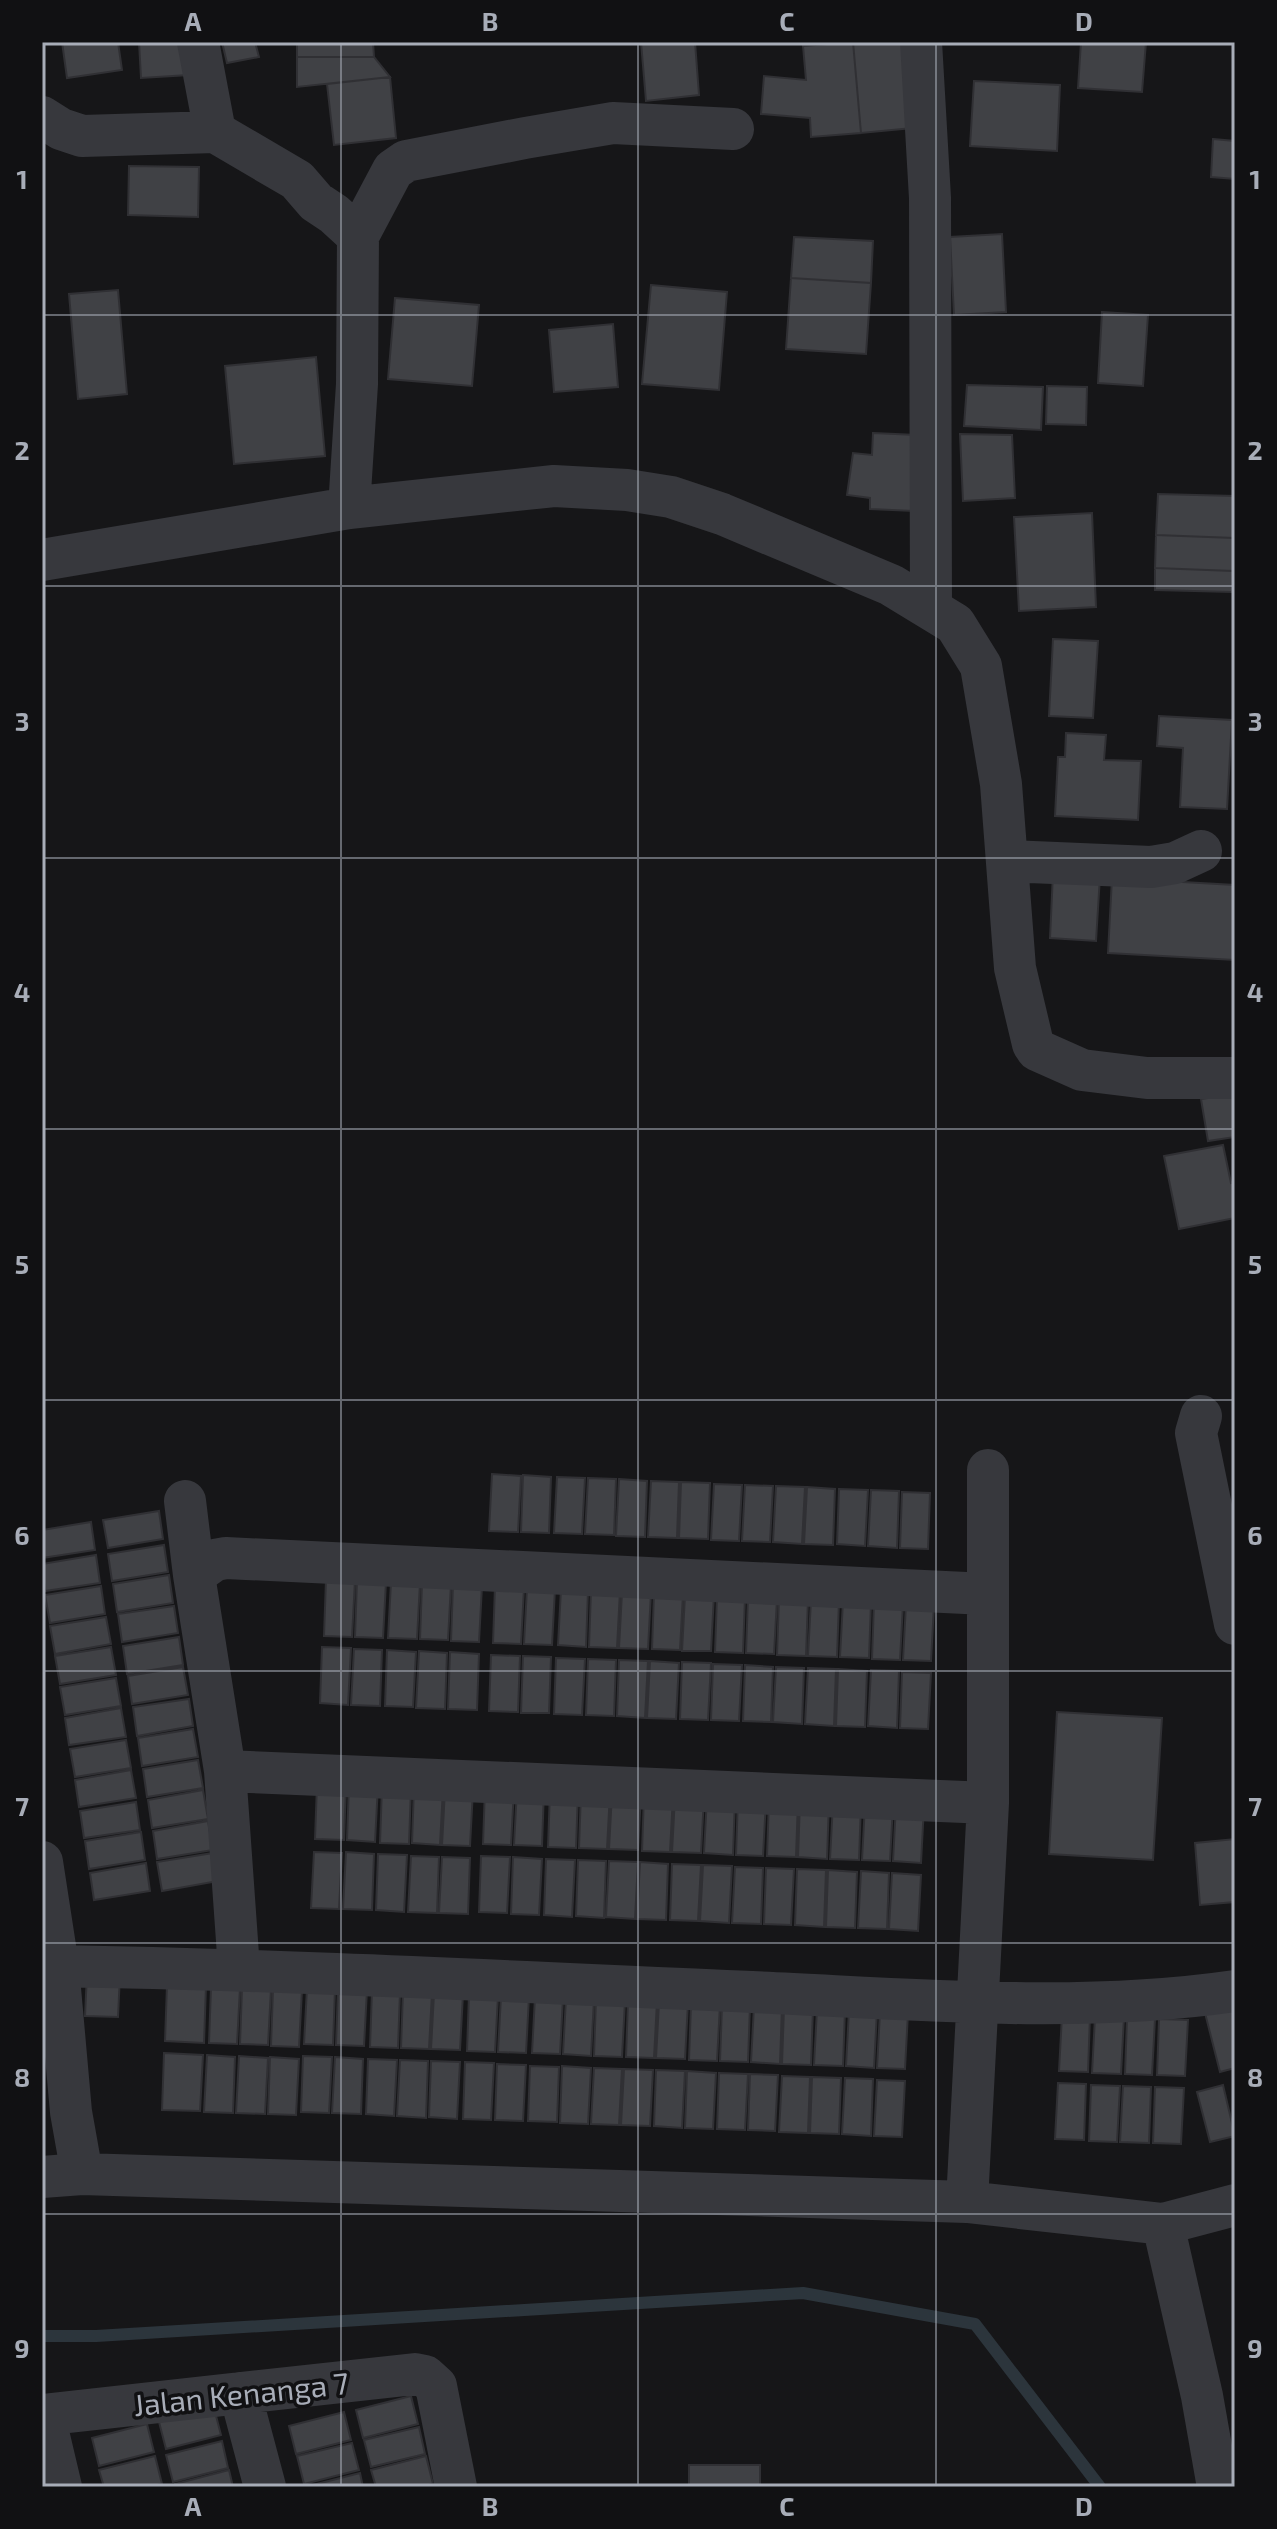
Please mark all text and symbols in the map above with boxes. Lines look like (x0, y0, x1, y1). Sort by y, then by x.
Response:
text: A (185, 5, 202, 36)
text: B (482, 5, 498, 36)
text: C (779, 5, 795, 36)
text: D (1075, 5, 1093, 36)
text: 1 (16, 163, 28, 194)
text: 1 (1249, 163, 1261, 194)
text: 2 (14, 434, 30, 465)
text: 2 (1247, 434, 1263, 465)
text: 3 (15, 705, 29, 736)
text: 3 (1248, 705, 1262, 736)
text: 4 (14, 976, 30, 1007)
text: 4 (1247, 976, 1263, 1007)
text: 5 (15, 1248, 29, 1279)
text: 5 (1248, 1248, 1262, 1279)
text: 6 (14, 1519, 30, 1550)
text: 6 (1247, 1519, 1263, 1550)
text: 7 (15, 1790, 29, 1821)
text: 7 (1248, 1790, 1262, 1821)
text: 8 (14, 2061, 30, 2092)
text: 8 (1247, 2061, 1263, 2092)
text: 9 (14, 2332, 30, 2363)
text: 9 (1247, 2332, 1263, 2363)
street label: Jalan Kenanga 7 (132, 2364, 350, 2422)
text: A (185, 2490, 202, 2521)
text: B (482, 2490, 498, 2521)
text: C (779, 2490, 795, 2521)
text: D (1075, 2490, 1093, 2521)

